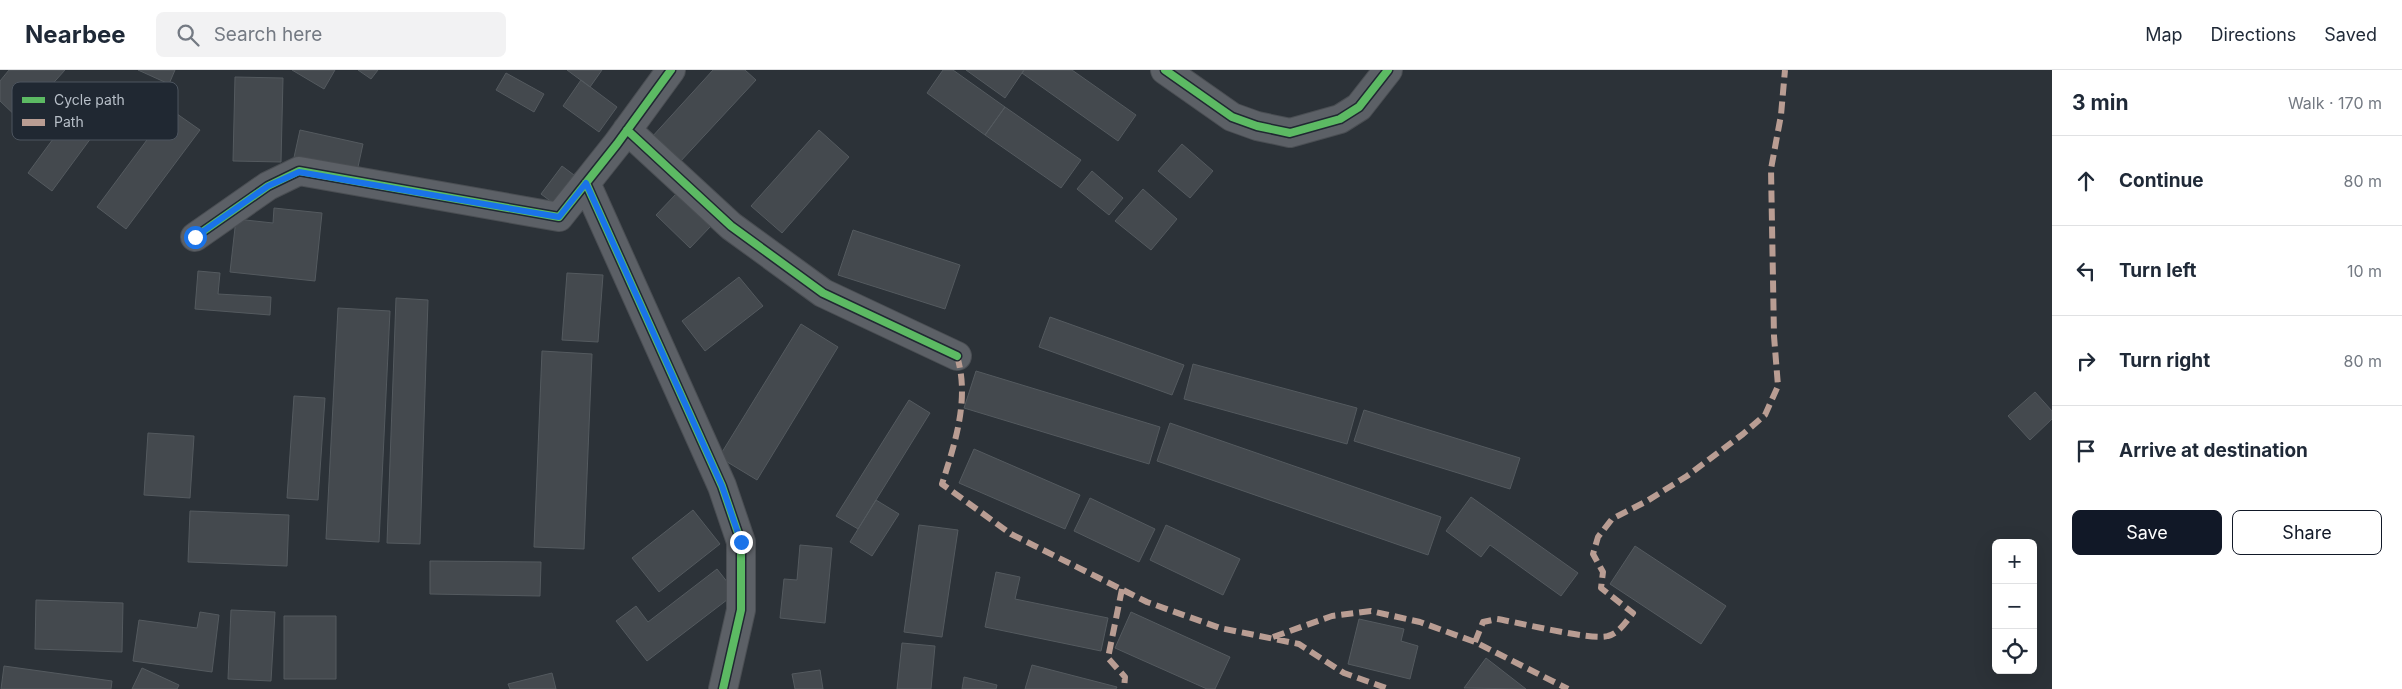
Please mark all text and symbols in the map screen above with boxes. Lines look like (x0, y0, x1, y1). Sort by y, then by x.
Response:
search box (156, 12, 506, 57)
text: Nearbee (25, 20, 126, 49)
icon: search (174, 21, 202, 49)
text: Search here (214, 23, 322, 46)
text: Map (2145, 24, 2183, 45)
text: Directions (2211, 24, 2296, 45)
text: Saved (2324, 24, 2377, 45)
legend (12, 82, 178, 140)
text: 3 min (2072, 90, 2128, 115)
text: Cycle path (54, 91, 125, 108)
text: Walk · 170 m (2288, 93, 2382, 113)
text: Path (54, 113, 84, 130)
icon: ahead (2072, 167, 2100, 195)
text: Continue (2119, 169, 2204, 192)
text: 80 m (2343, 171, 2382, 191)
route start (184, 226, 207, 249)
icon: left (2072, 257, 2100, 285)
text: Turn left (2119, 259, 2197, 282)
text: 10 m (2347, 261, 2382, 281)
icon: right (2072, 347, 2100, 375)
text: Turn right (2119, 349, 2210, 372)
text: 80 m (2343, 351, 2382, 371)
icon: arrive (2072, 437, 2100, 465)
text: Arrive at destination (2119, 439, 2308, 462)
button: Save (2072, 510, 2222, 555)
button: Share (2232, 510, 2382, 555)
route end (730, 531, 753, 554)
map controls (1992, 539, 2037, 674)
button: + (1992, 539, 2037, 584)
button: − (1992, 584, 2037, 629)
button: locate (1992, 629, 2037, 674)

